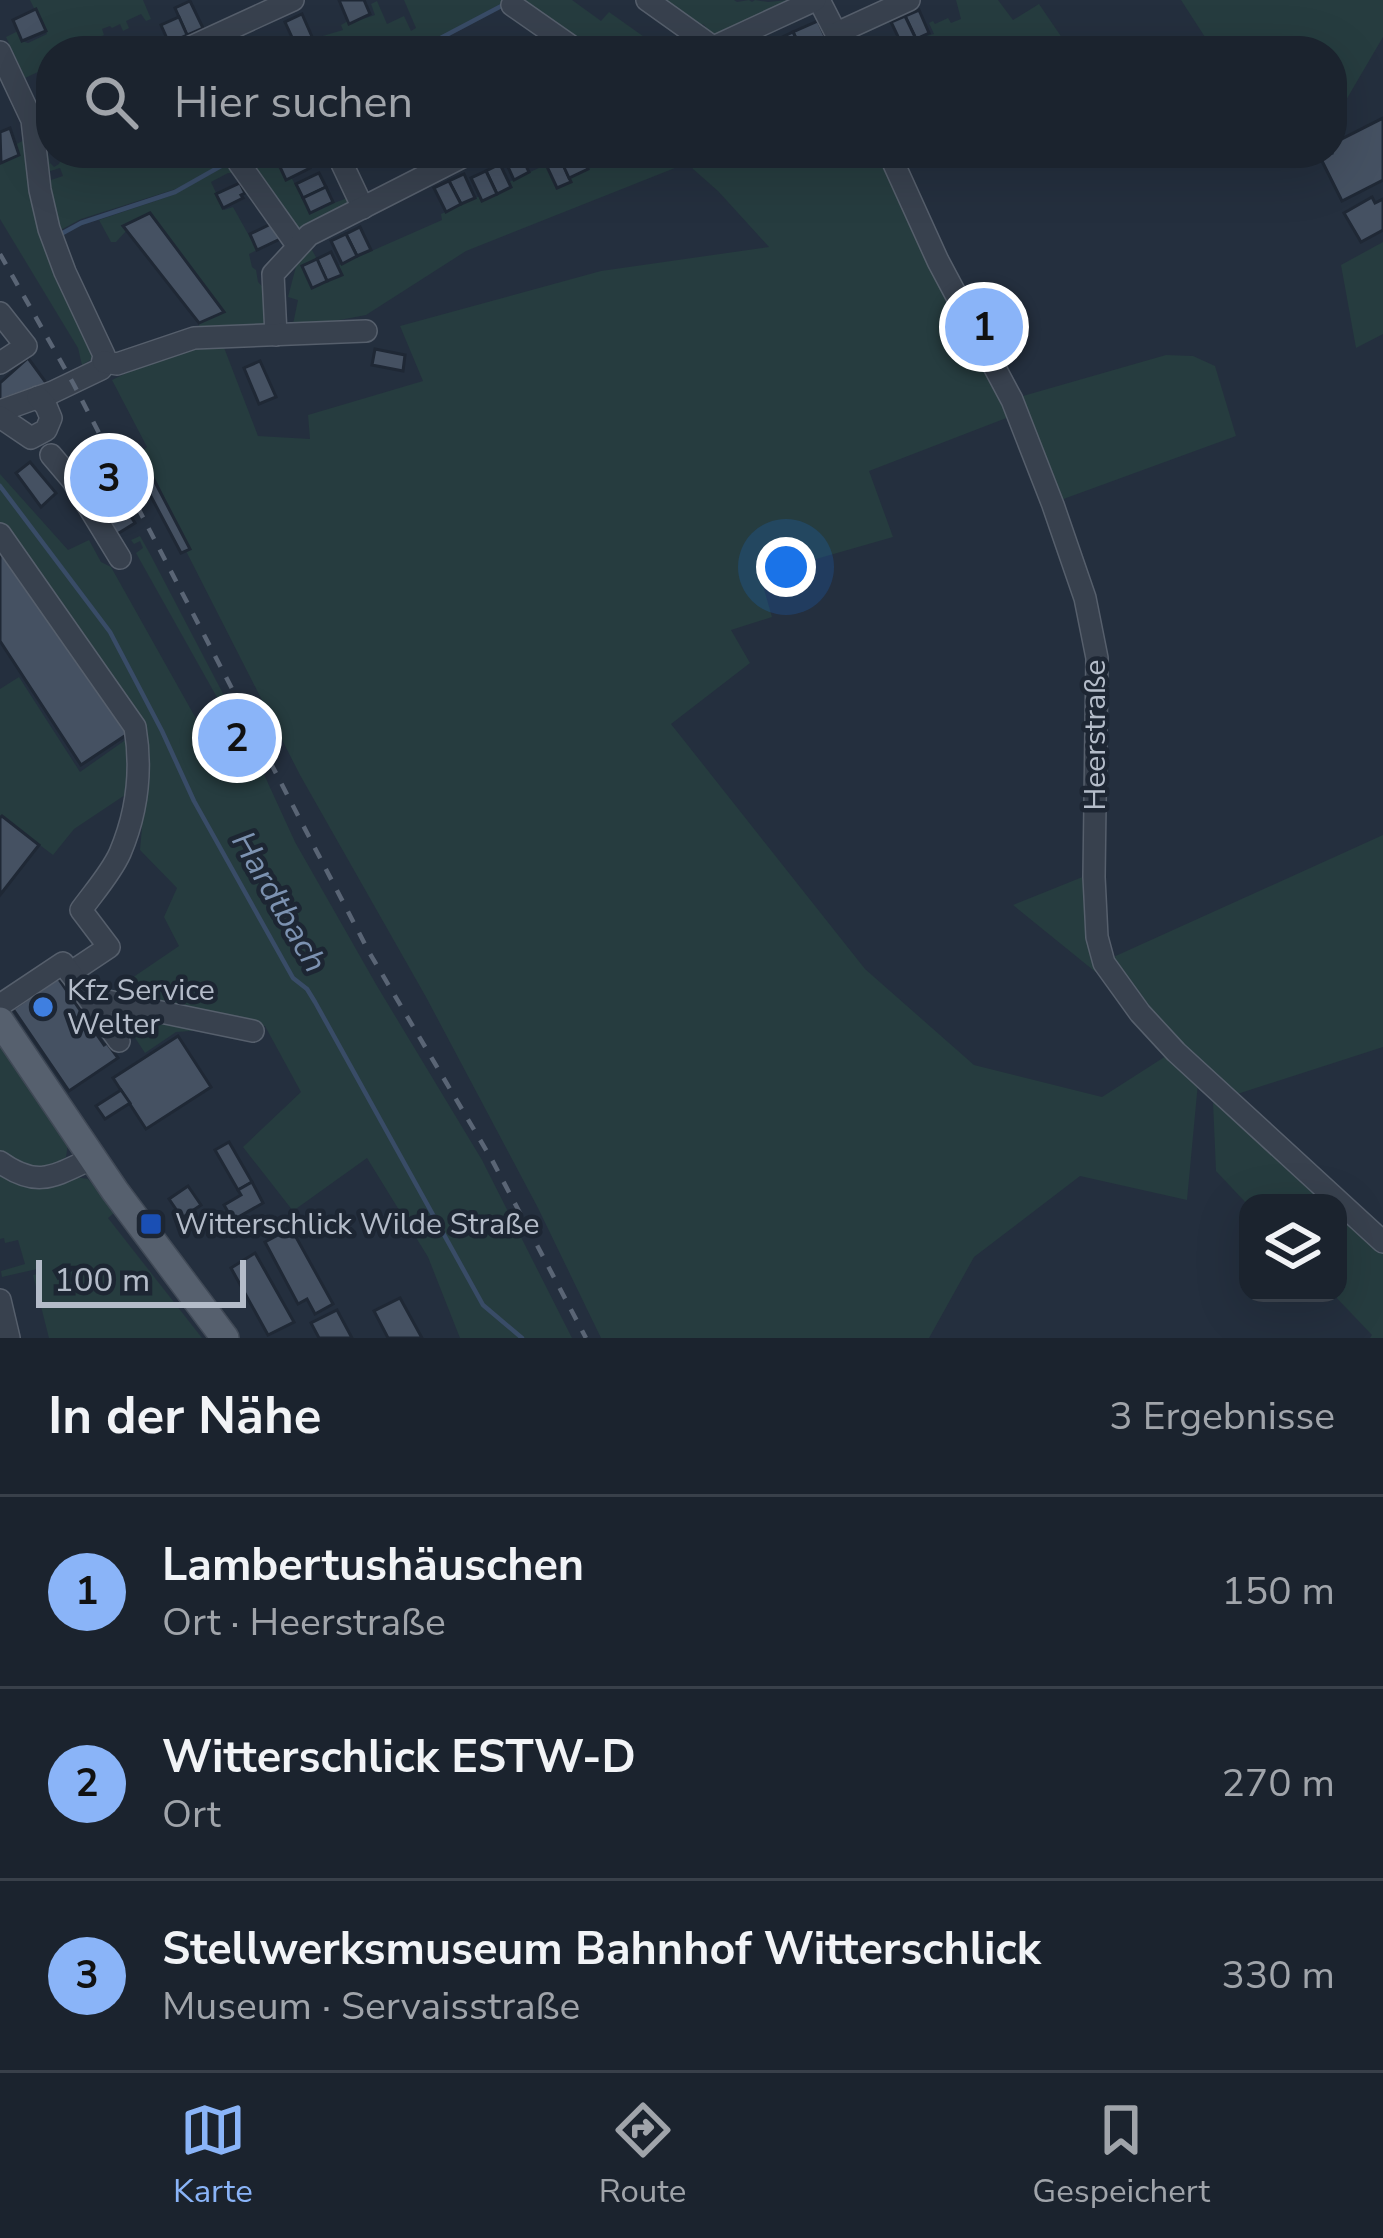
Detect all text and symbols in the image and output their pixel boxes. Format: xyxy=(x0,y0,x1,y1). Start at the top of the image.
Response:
search box xyxy=(36,36,1347,168)
icon: search xyxy=(78,69,144,135)
text: Hier suchen xyxy=(174,72,413,133)
pin: 1 xyxy=(945,282,1023,372)
pin: 3 xyxy=(70,433,148,523)
your location xyxy=(756,537,816,597)
street label: Heerstraße xyxy=(1075,659,1116,811)
pin: 2 xyxy=(198,693,276,783)
water label: Hardtbach xyxy=(221,823,337,981)
place label: Kfz Service Welter xyxy=(67,970,215,1045)
marker: Kfz Service Welter xyxy=(30,994,56,1020)
map controls xyxy=(1239,1194,1347,1302)
button: layers xyxy=(1239,1194,1347,1302)
place label: Witterschlick Wilde Straße xyxy=(175,1204,539,1245)
marker: Witterschlick Wilde Straße xyxy=(138,1211,164,1237)
scale bar xyxy=(36,1254,246,1307)
text: 100 m xyxy=(54,1258,150,1303)
text: In der Nähe xyxy=(48,1381,321,1451)
text: 3 Ergebnisse xyxy=(1109,1390,1335,1443)
text: Lambertushäuschen xyxy=(162,1535,584,1596)
text: 1 xyxy=(75,1565,99,1618)
text: 150 m xyxy=(1221,1565,1335,1618)
text: Ort · Heerstraße xyxy=(162,1596,446,1649)
text: Witterschlick ESTW-D xyxy=(162,1727,636,1788)
text: 2 xyxy=(75,1757,99,1810)
text: 270 m xyxy=(1221,1757,1335,1810)
text: Ort xyxy=(162,1788,221,1841)
text: Stellwerksmuseum Bahnhof Witterschlick xyxy=(162,1919,1041,1980)
text: 3 xyxy=(75,1949,99,2002)
text: 330 m xyxy=(1221,1949,1335,2002)
text: Museum · Servaisstraße xyxy=(162,1980,580,2033)
tab: Karte xyxy=(173,2097,253,2214)
tab: Route xyxy=(599,2097,686,2214)
tab: Gespeichert xyxy=(1032,2097,1210,2214)

